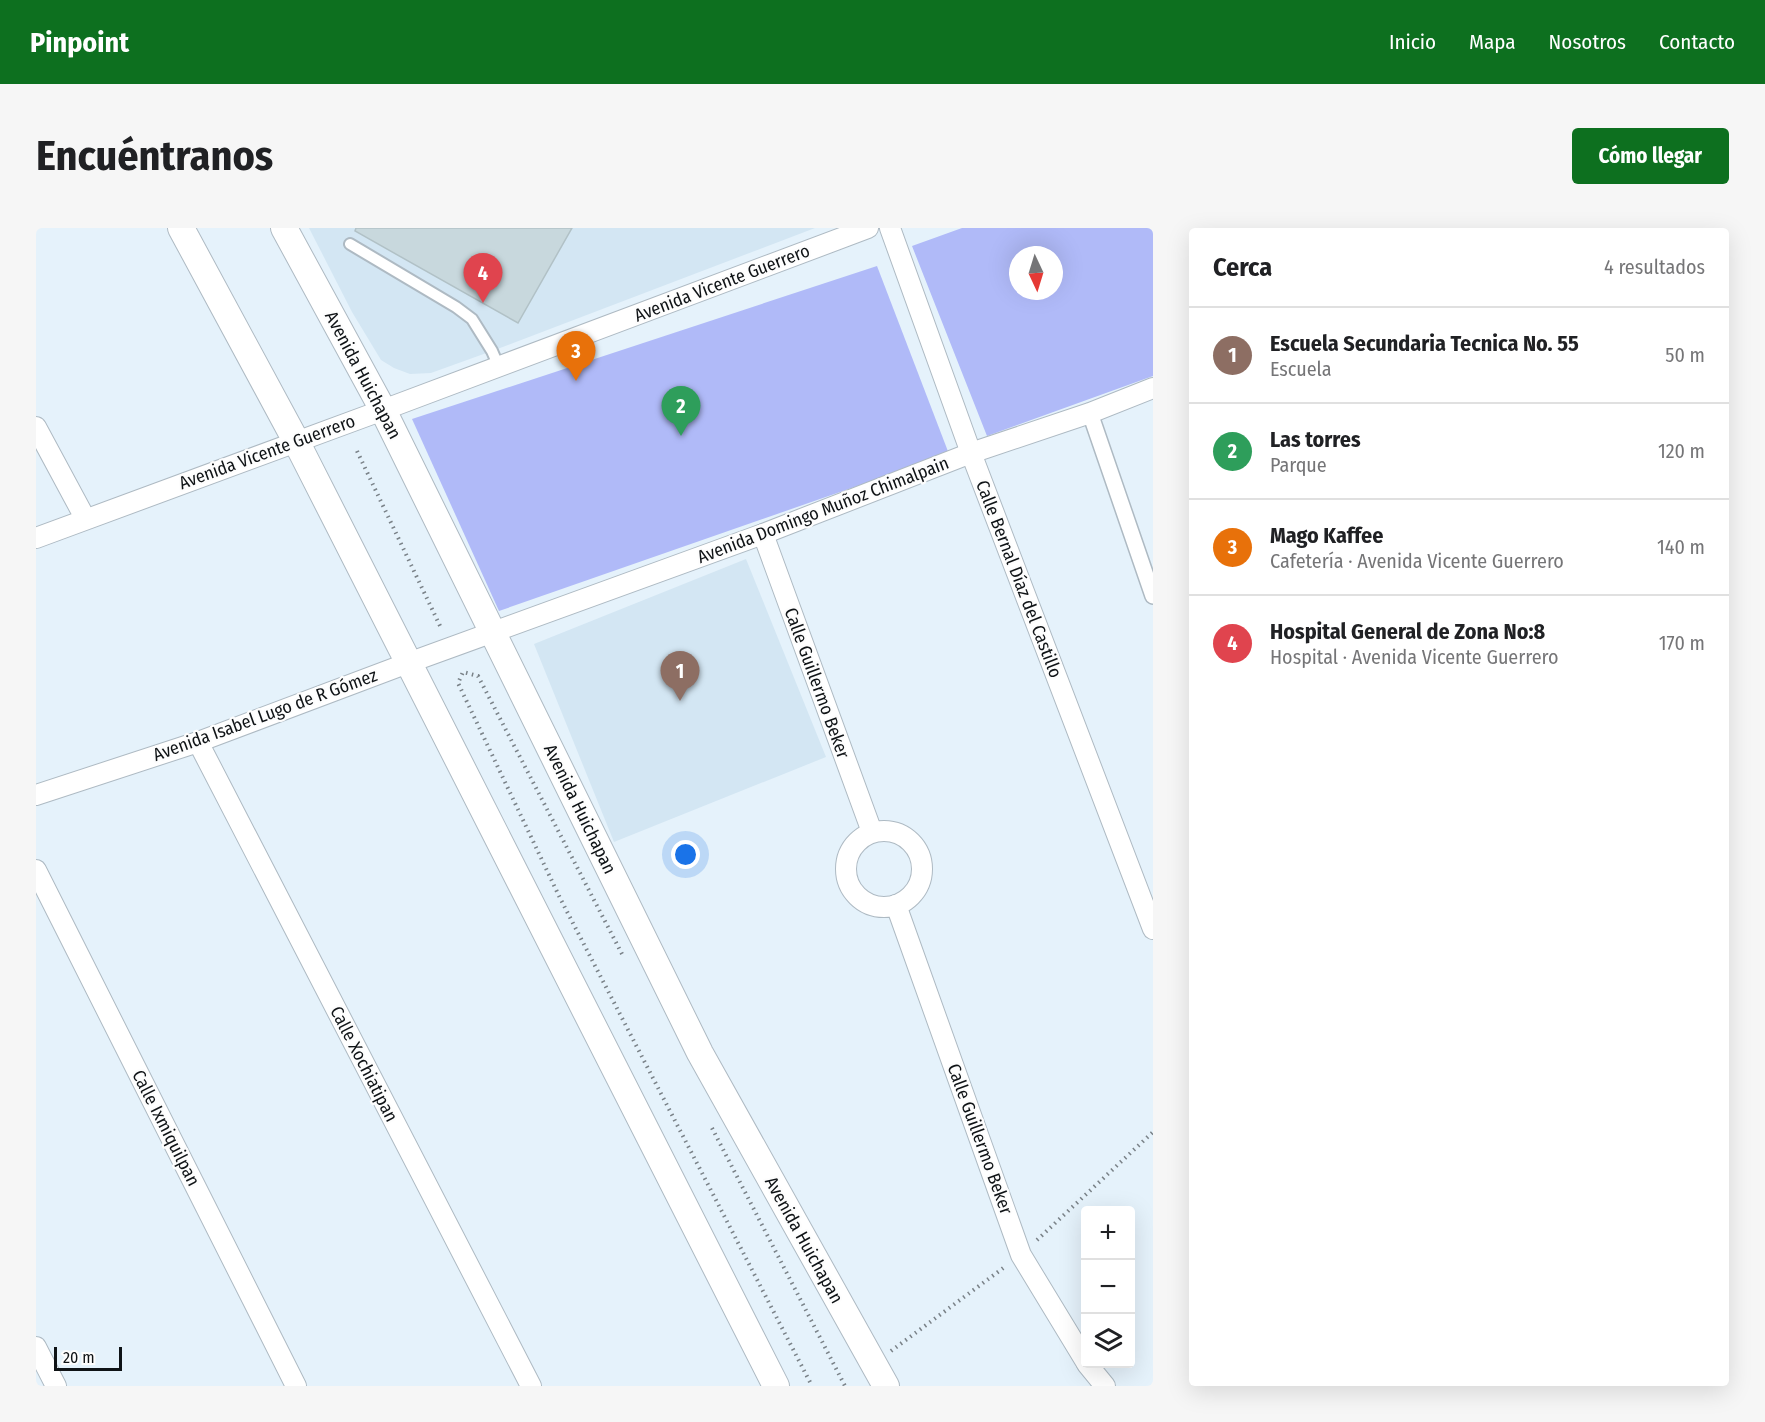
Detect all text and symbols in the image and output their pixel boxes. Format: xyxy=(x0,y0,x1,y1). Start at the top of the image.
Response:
text: Pinpoint xyxy=(30,26,129,59)
text: Inicio xyxy=(1389,29,1436,55)
text: Mapa xyxy=(1469,29,1516,55)
text: Nosotros xyxy=(1549,29,1626,55)
text: Contacto xyxy=(1659,29,1735,55)
button: Cómo llegar xyxy=(1572,128,1729,184)
text: Encuéntranos xyxy=(36,131,273,181)
street label: Avenida Vicente Guerrero xyxy=(631,239,813,327)
north arrow xyxy=(1009,246,1063,300)
text: Cerca xyxy=(1213,252,1272,283)
pin: 4 xyxy=(464,254,502,303)
text: 4 resultados xyxy=(1604,255,1705,279)
street label: Avenida Huichapan xyxy=(320,307,406,443)
text: Escuela Secundaria Tecnica No. 55 xyxy=(1270,330,1579,357)
pin: 3 xyxy=(556,332,596,381)
text: 1 xyxy=(1228,343,1237,367)
text: 50 m xyxy=(1665,343,1705,367)
text: Escuela xyxy=(1270,357,1332,381)
pin: 2 xyxy=(662,386,700,436)
street label: Avenida Vicente Guerrero xyxy=(176,410,358,494)
text: Las torres xyxy=(1270,426,1361,453)
text: 2 xyxy=(1228,439,1237,463)
text: 120 m xyxy=(1658,439,1705,463)
street label: Avenida Domingo Muñoz Chimalpain xyxy=(694,452,952,568)
text: Parque xyxy=(1270,453,1327,477)
street label: Calle Bernal Díaz del Castillo xyxy=(971,477,1067,681)
text: Mago Kaffee xyxy=(1270,522,1383,549)
text: 3 xyxy=(1228,535,1237,559)
text: 140 m xyxy=(1657,535,1705,559)
text: Cafetería · Avenida Vicente Guerrero xyxy=(1270,549,1564,573)
street label: Calle Guillermo Beker xyxy=(780,605,855,762)
text: Hospital General de Zona No:8 xyxy=(1270,618,1545,645)
text: 4 xyxy=(1227,631,1238,655)
text: 170 m xyxy=(1659,631,1705,655)
text: Hospital · Avenida Vicente Guerrero xyxy=(1270,645,1558,669)
pin: 1 xyxy=(660,652,700,701)
street label: Avenida Isabel Lugo de R Gómez xyxy=(150,664,380,766)
street label: Avenida Huichapan xyxy=(539,741,621,877)
your location xyxy=(671,840,700,869)
street label: Calle Xochiatipan xyxy=(325,1003,403,1125)
street label: Calle Guillermo Beker xyxy=(943,1061,1018,1218)
street label: Calle Ixmiquilpan xyxy=(127,1066,205,1190)
street label: Avenida Huichapan xyxy=(760,1173,848,1307)
map controls xyxy=(1081,1206,1135,1368)
button: + xyxy=(1081,1206,1135,1260)
button: − xyxy=(1081,1260,1135,1314)
button: layers xyxy=(1081,1314,1135,1368)
scale bar xyxy=(54,1344,122,1372)
text: 20 m xyxy=(63,1348,94,1367)

